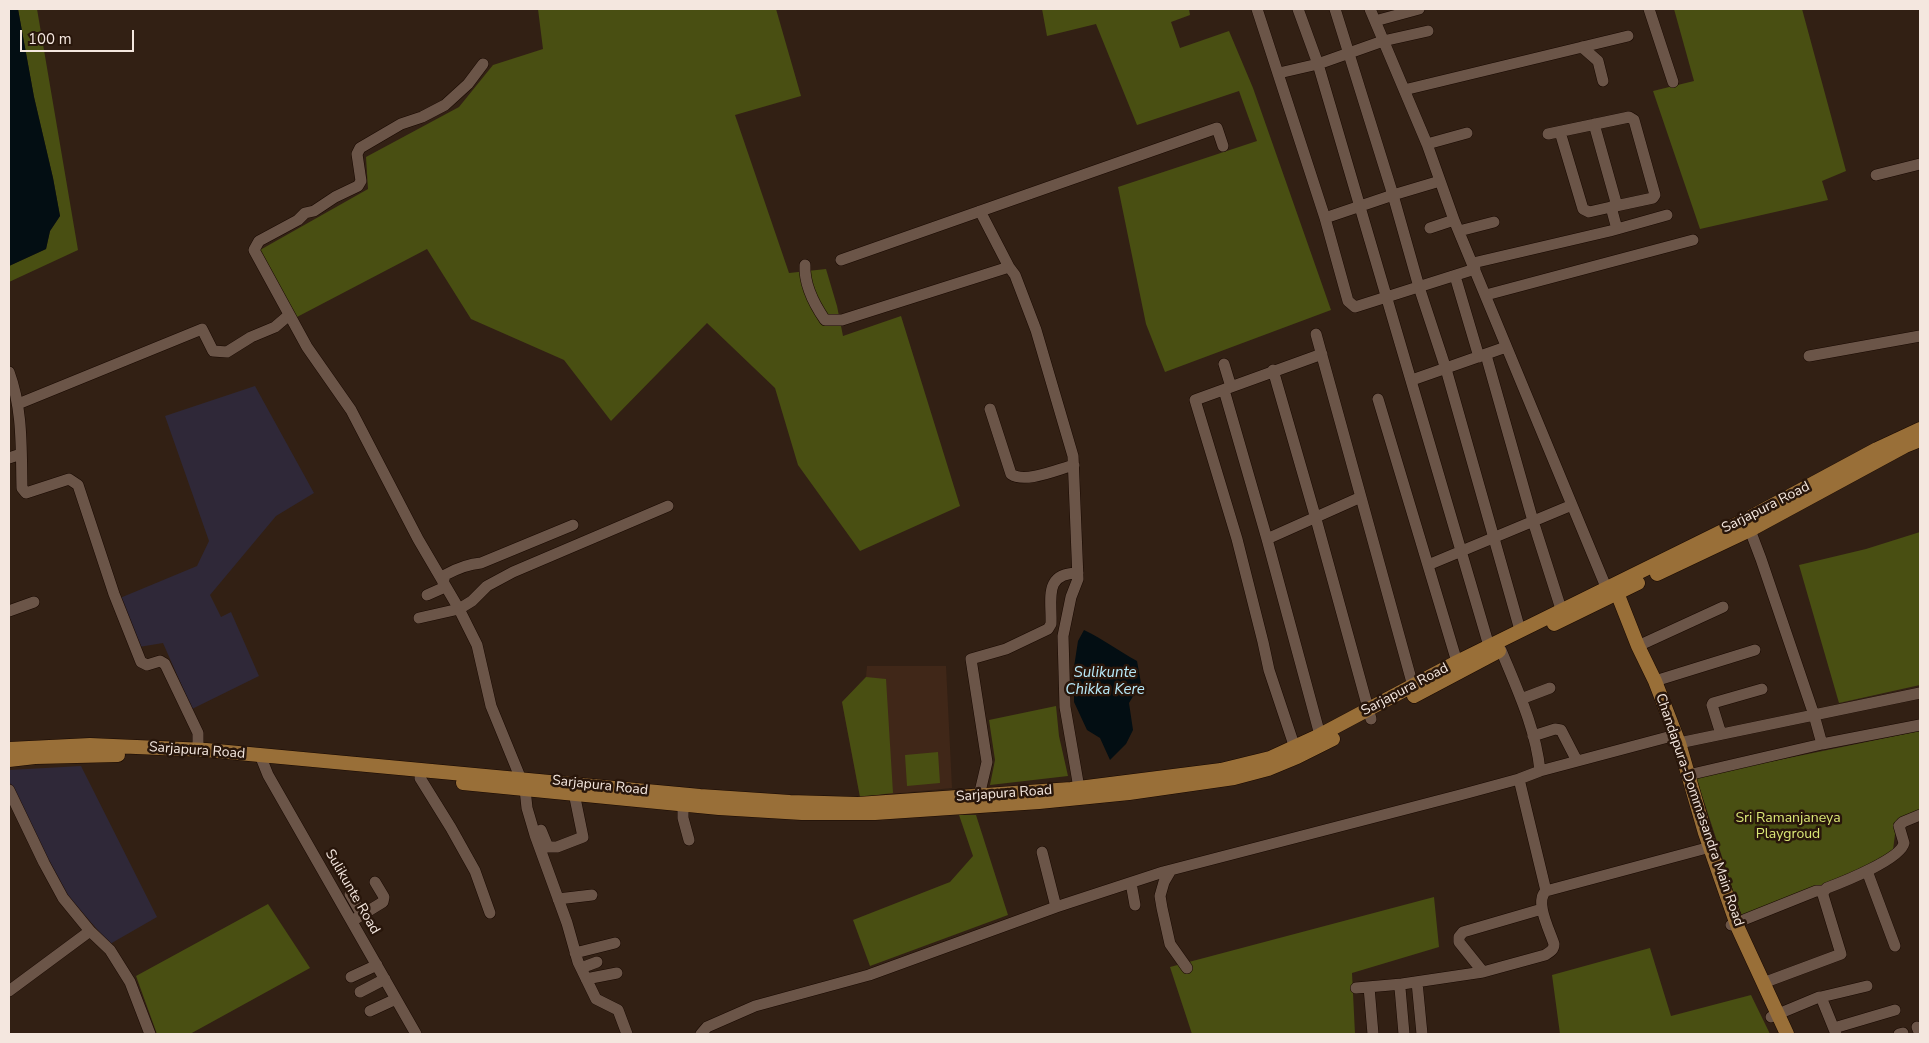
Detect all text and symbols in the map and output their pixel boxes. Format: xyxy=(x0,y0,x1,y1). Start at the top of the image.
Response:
scale bar xyxy=(22,20,136,52)
text: 100 m xyxy=(28,29,72,49)
street label: Sarjapura Road xyxy=(1719,479,1813,537)
street label: Sarjapura Road xyxy=(1359,660,1451,720)
water label: Sulikunte Chikka Kere xyxy=(1065,664,1145,699)
street label: Chandapura-Dommasandra Main Road xyxy=(1651,691,1747,929)
street label: Sarjapura Road xyxy=(148,739,246,763)
street label: Sarjapura Road xyxy=(551,773,649,799)
street label: Sarjapura Road xyxy=(955,782,1053,806)
park label: Sri Ramanjaneya Playgroud xyxy=(1735,811,1841,844)
street label: Sulikunte Road xyxy=(321,847,383,937)

